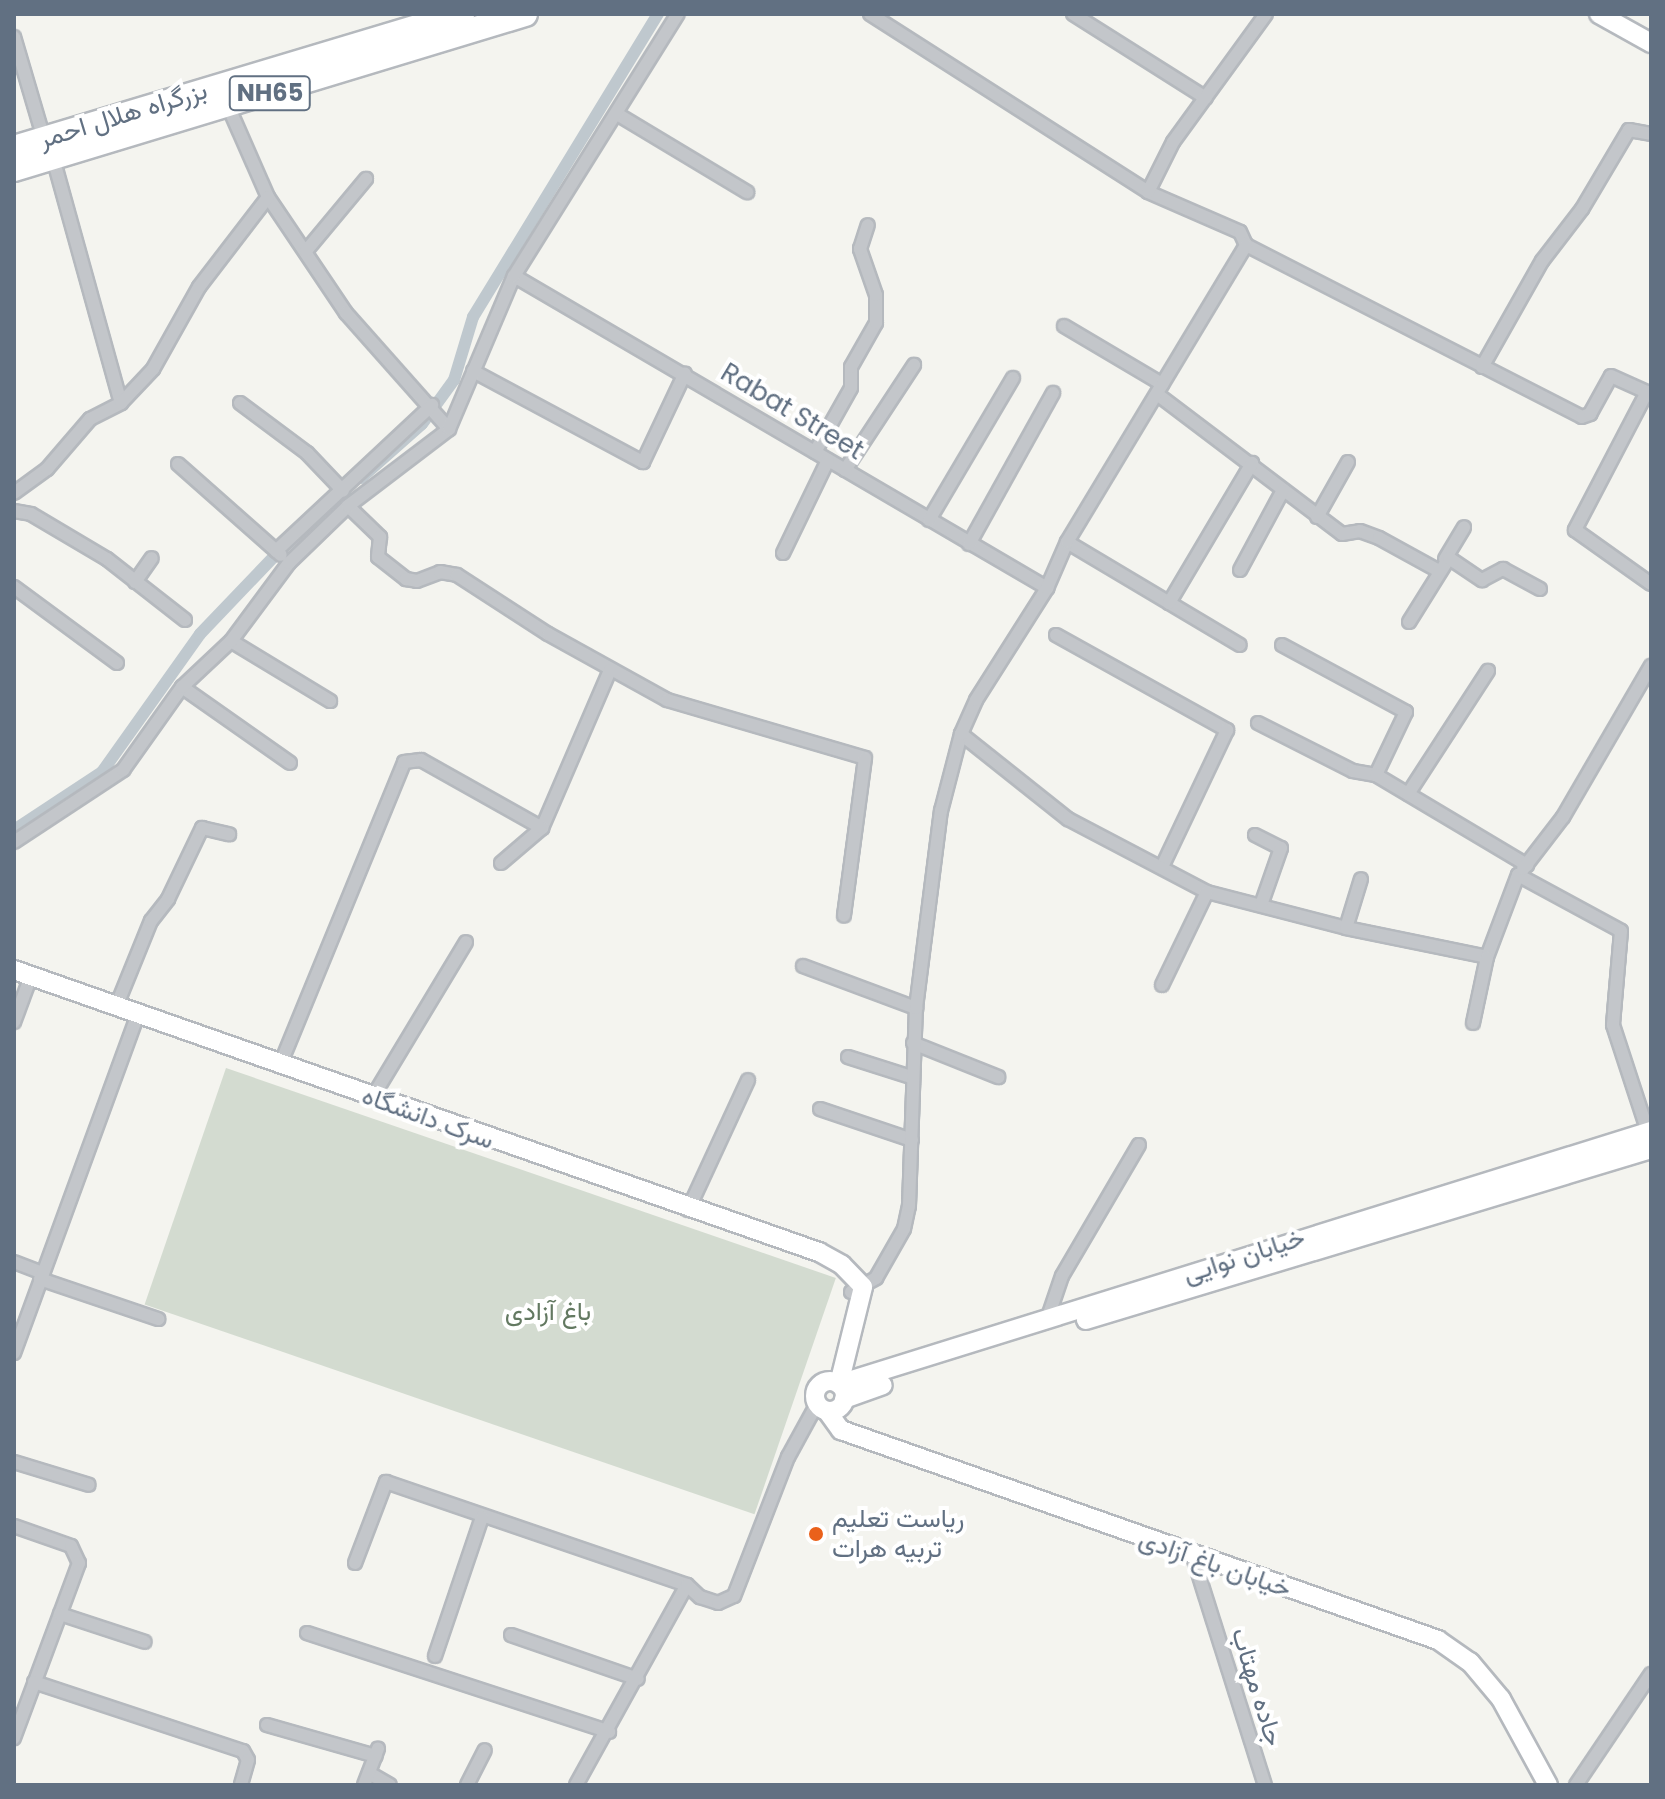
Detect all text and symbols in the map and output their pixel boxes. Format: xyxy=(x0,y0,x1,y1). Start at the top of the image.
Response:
road number: NH65 xyxy=(228,73,312,113)
street label: بزرگراه هلال احمر xyxy=(35,75,211,155)
street label: Rabat Street xyxy=(715,357,869,467)
street label: سرک دانشگاه xyxy=(358,1080,498,1156)
street label: خیابان نوایی xyxy=(1179,1222,1309,1290)
park label: باغ آزادی xyxy=(505,1296,591,1328)
place label: ریاست تعلیم تربیه هرات xyxy=(832,1503,964,1564)
street label: خیابان باغ آزادی xyxy=(1135,1523,1295,1605)
marker: ریاست تعلیم تربیه هرات xyxy=(807,1525,825,1543)
street label: جاده مهتاب xyxy=(1224,1624,1290,1750)

